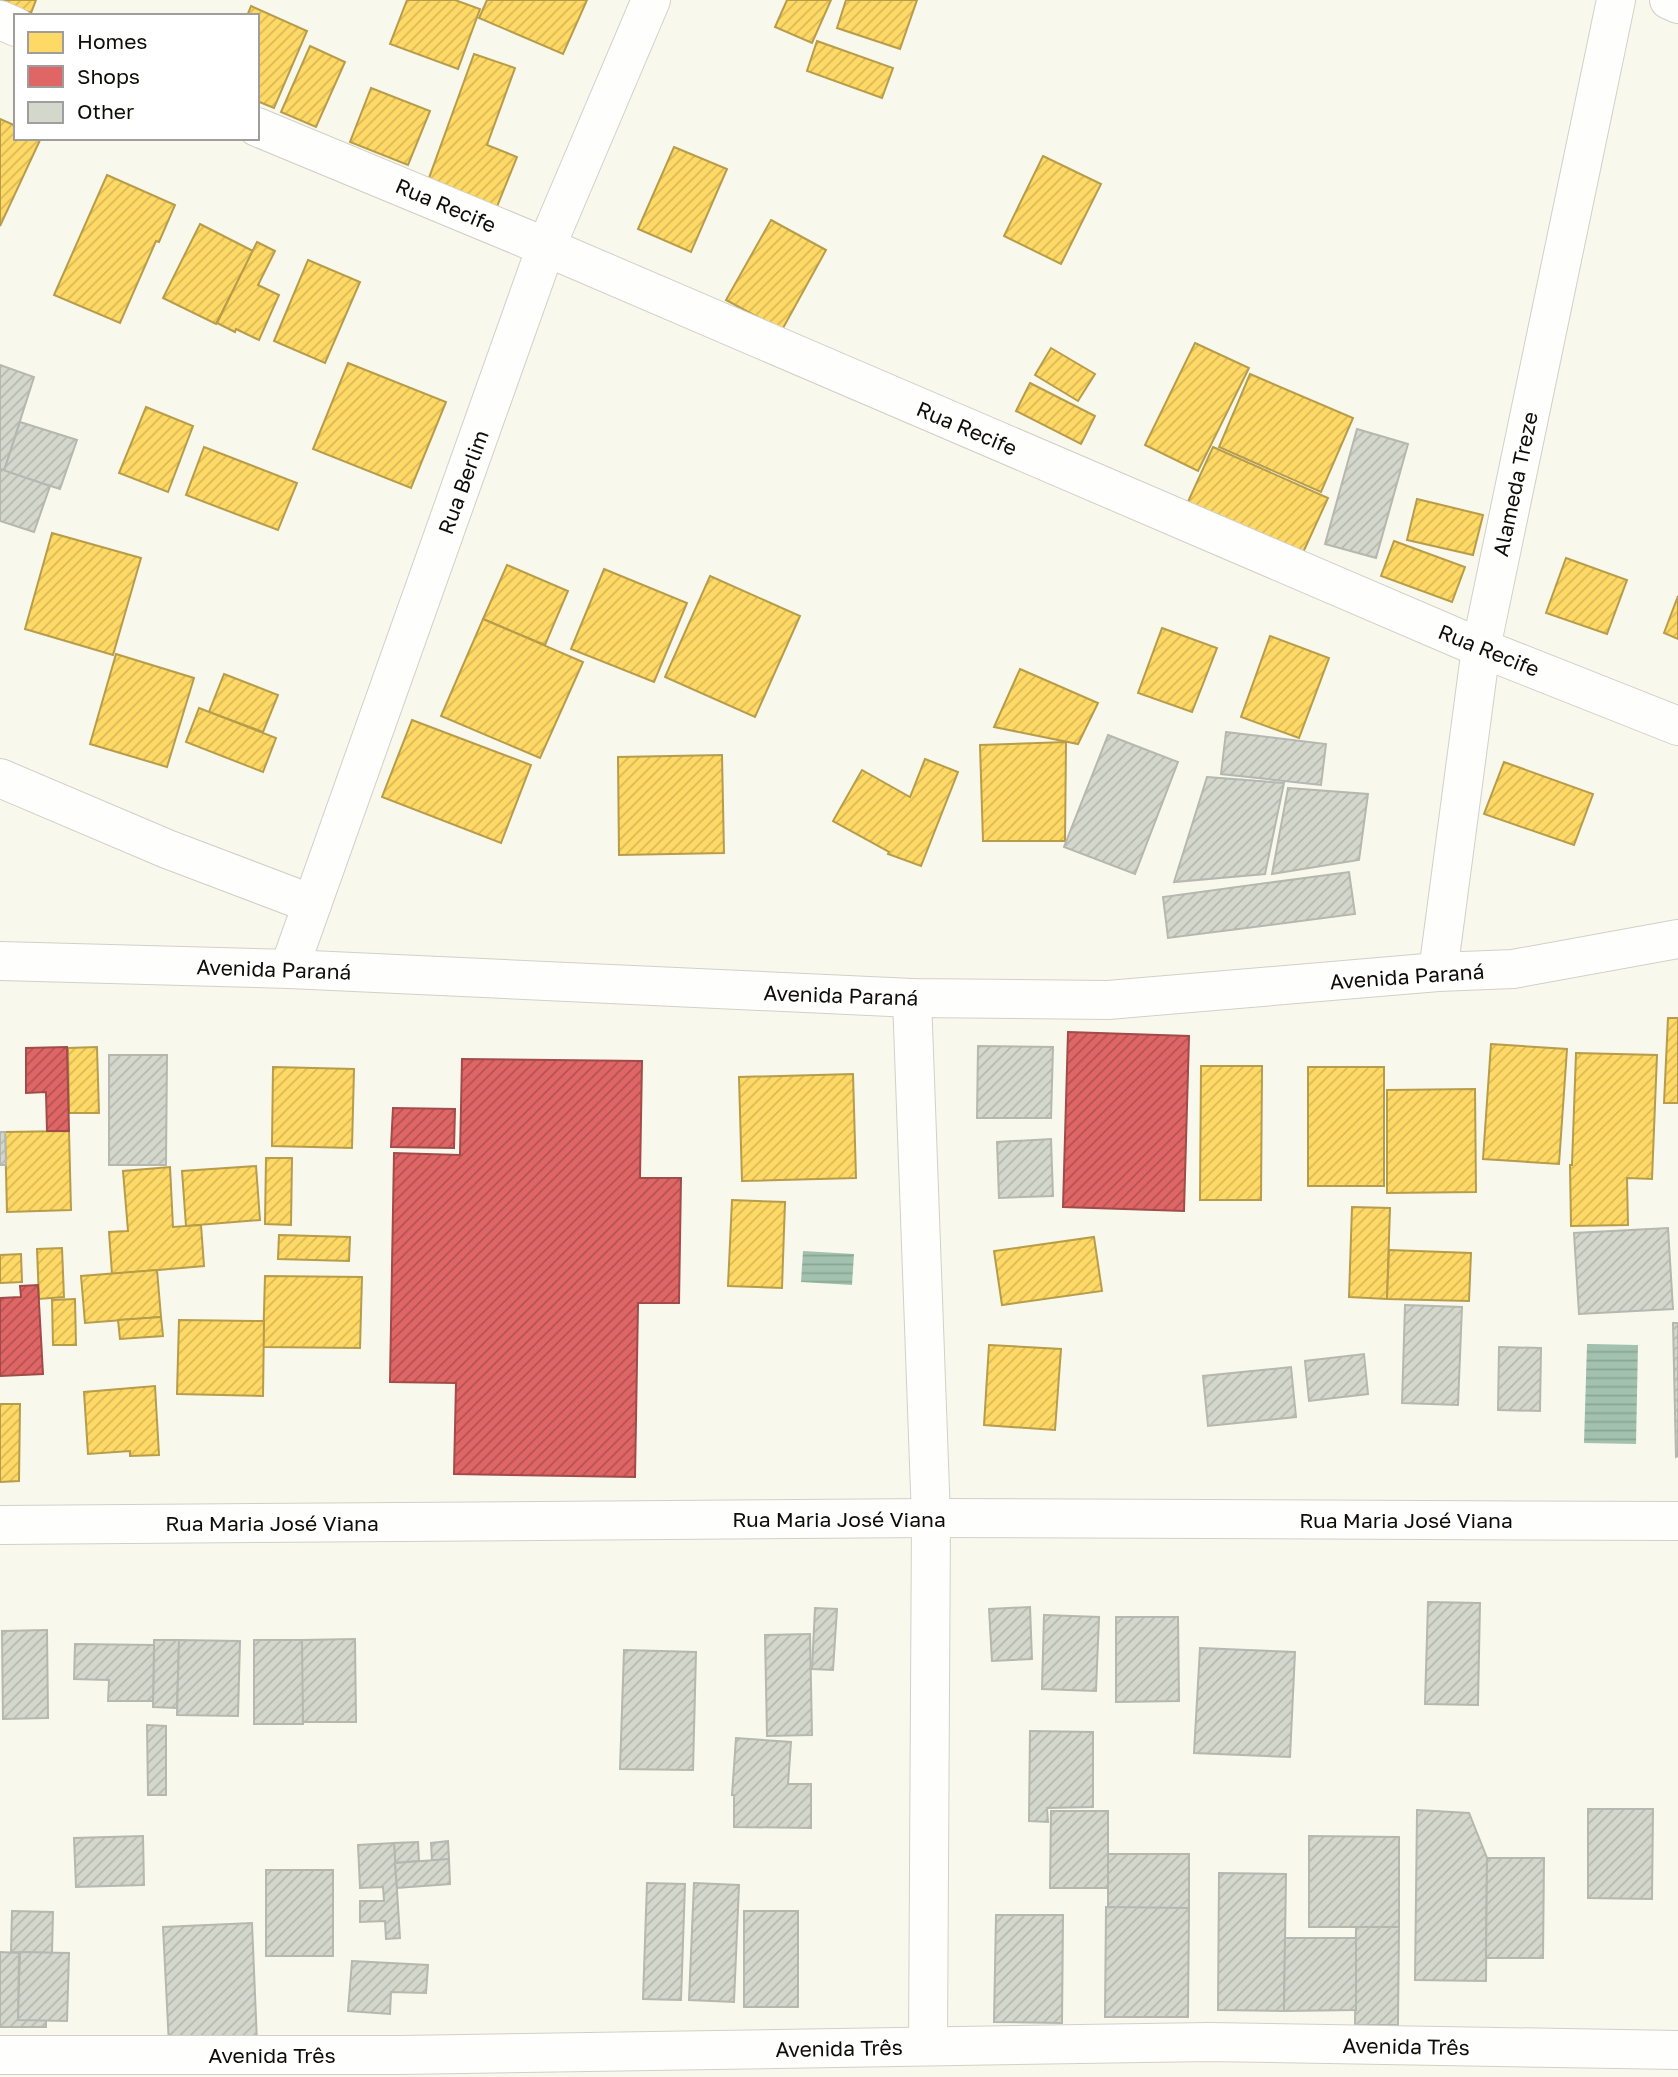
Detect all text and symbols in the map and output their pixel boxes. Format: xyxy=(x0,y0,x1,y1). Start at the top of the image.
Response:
legend xyxy=(14,14,259,140)
text: Homes xyxy=(77,28,147,54)
text: Shops xyxy=(77,63,140,89)
text: Other xyxy=(77,98,134,124)
street label: Rua Recife xyxy=(392,172,500,238)
street label: Rua Recife xyxy=(913,395,1021,461)
street label: Alameda Treze xyxy=(1487,409,1543,559)
street label: Rua Berlim xyxy=(432,426,494,538)
street label: Rua Recife xyxy=(1435,618,1543,682)
street label: Avenida Paraná xyxy=(196,953,352,985)
street label: Avenida Paraná xyxy=(1329,958,1485,994)
street label: Avenida Paraná xyxy=(763,979,919,1011)
street label: Rua Maria José Viana xyxy=(732,1506,946,1532)
street label: Rua Maria José Viana xyxy=(1299,1507,1513,1533)
street label: Rua Maria José Viana xyxy=(165,1510,379,1536)
street label: Avenida Três xyxy=(1342,2032,1470,2060)
street label: Avenida Três xyxy=(775,2034,903,2062)
street label: Avenida Três xyxy=(208,2042,336,2068)

